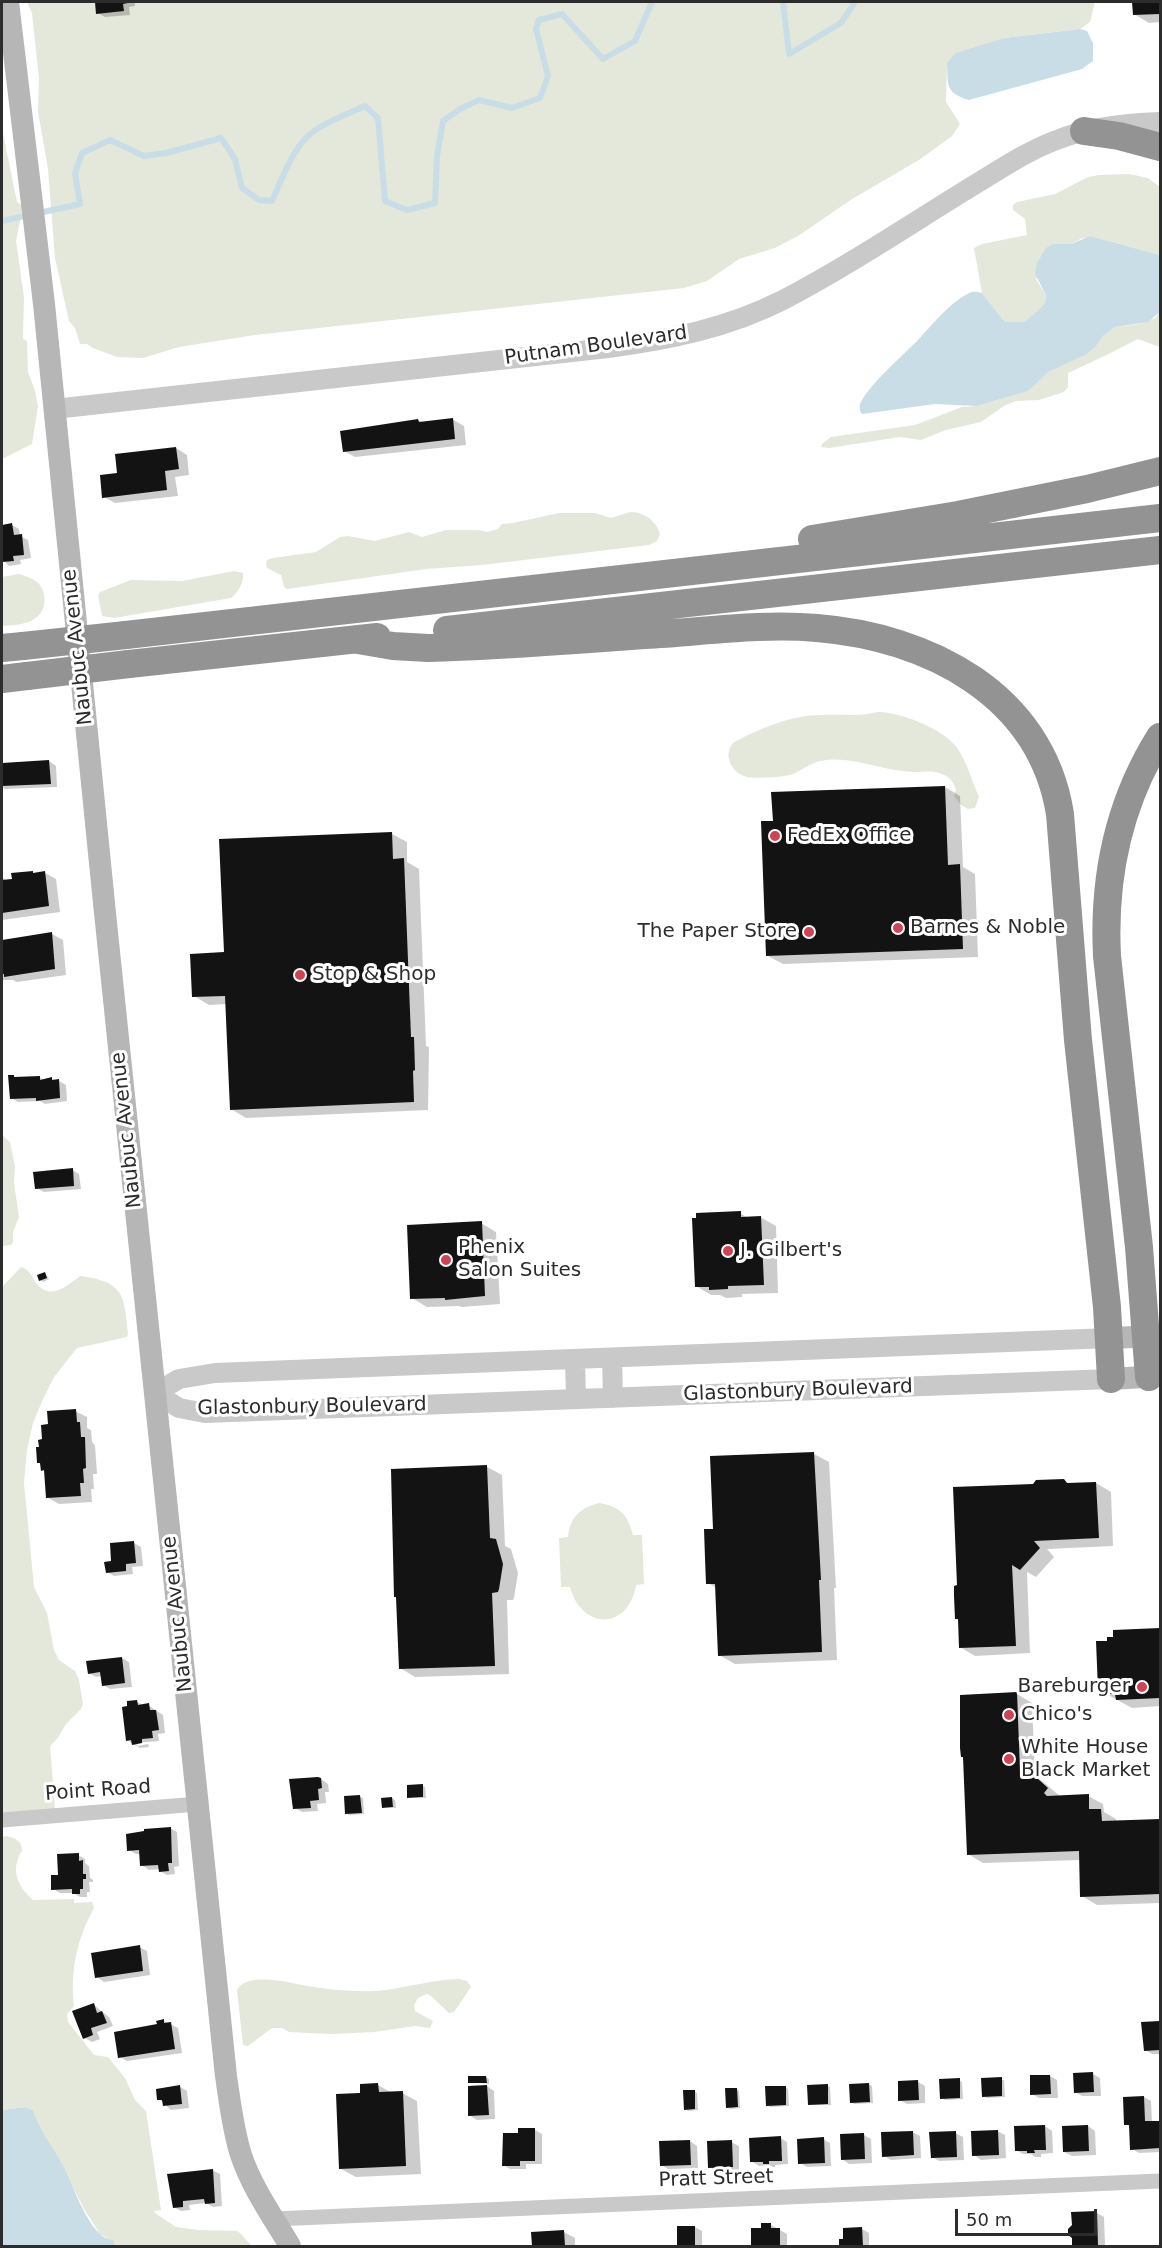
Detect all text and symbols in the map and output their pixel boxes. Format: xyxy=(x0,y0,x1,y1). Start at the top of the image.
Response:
street label: Putnam Boulevard xyxy=(503,321,689,371)
street label: Naubuc Avenue xyxy=(58,568,98,726)
place label: FedEx Office xyxy=(787,824,912,848)
marker: FedEx Office xyxy=(768,829,782,843)
place label: Barnes & Noble xyxy=(910,916,1065,940)
place label: The Paper Store xyxy=(638,920,797,944)
marker: Barnes & Noble xyxy=(891,921,905,935)
marker: The Paper Store xyxy=(802,925,816,939)
place label: Stop & Shop xyxy=(312,963,436,987)
marker: Stop & Shop xyxy=(293,968,307,982)
street label: Naubuc Avenue xyxy=(107,1051,147,1209)
place label: Phenix Salon Suites xyxy=(458,1236,581,1283)
place label: J. Gilbert's xyxy=(740,1239,842,1263)
marker: J. Gilbert's xyxy=(721,1244,735,1258)
marker: Phenix Salon Suites xyxy=(439,1253,453,1267)
street label: Glastonbury Boulevard xyxy=(683,1375,913,1407)
street label: Glastonbury Boulevard xyxy=(197,1393,427,1421)
street label: Naubuc Avenue xyxy=(158,1535,198,1693)
place label: Bareburger xyxy=(1017,1675,1130,1699)
marker: Bareburger xyxy=(1135,1680,1149,1694)
place label: Chico's xyxy=(1021,1703,1092,1727)
marker: Chico's xyxy=(1002,1708,1016,1722)
place label: White House Black Market xyxy=(1021,1736,1150,1783)
marker: White House Black Market xyxy=(1002,1752,1016,1766)
street label: Point Road xyxy=(44,1775,152,1807)
street label: Pratt Street xyxy=(658,2165,774,2193)
scale bar xyxy=(958,2197,1100,2235)
text: 50 m xyxy=(966,2209,1012,2230)

